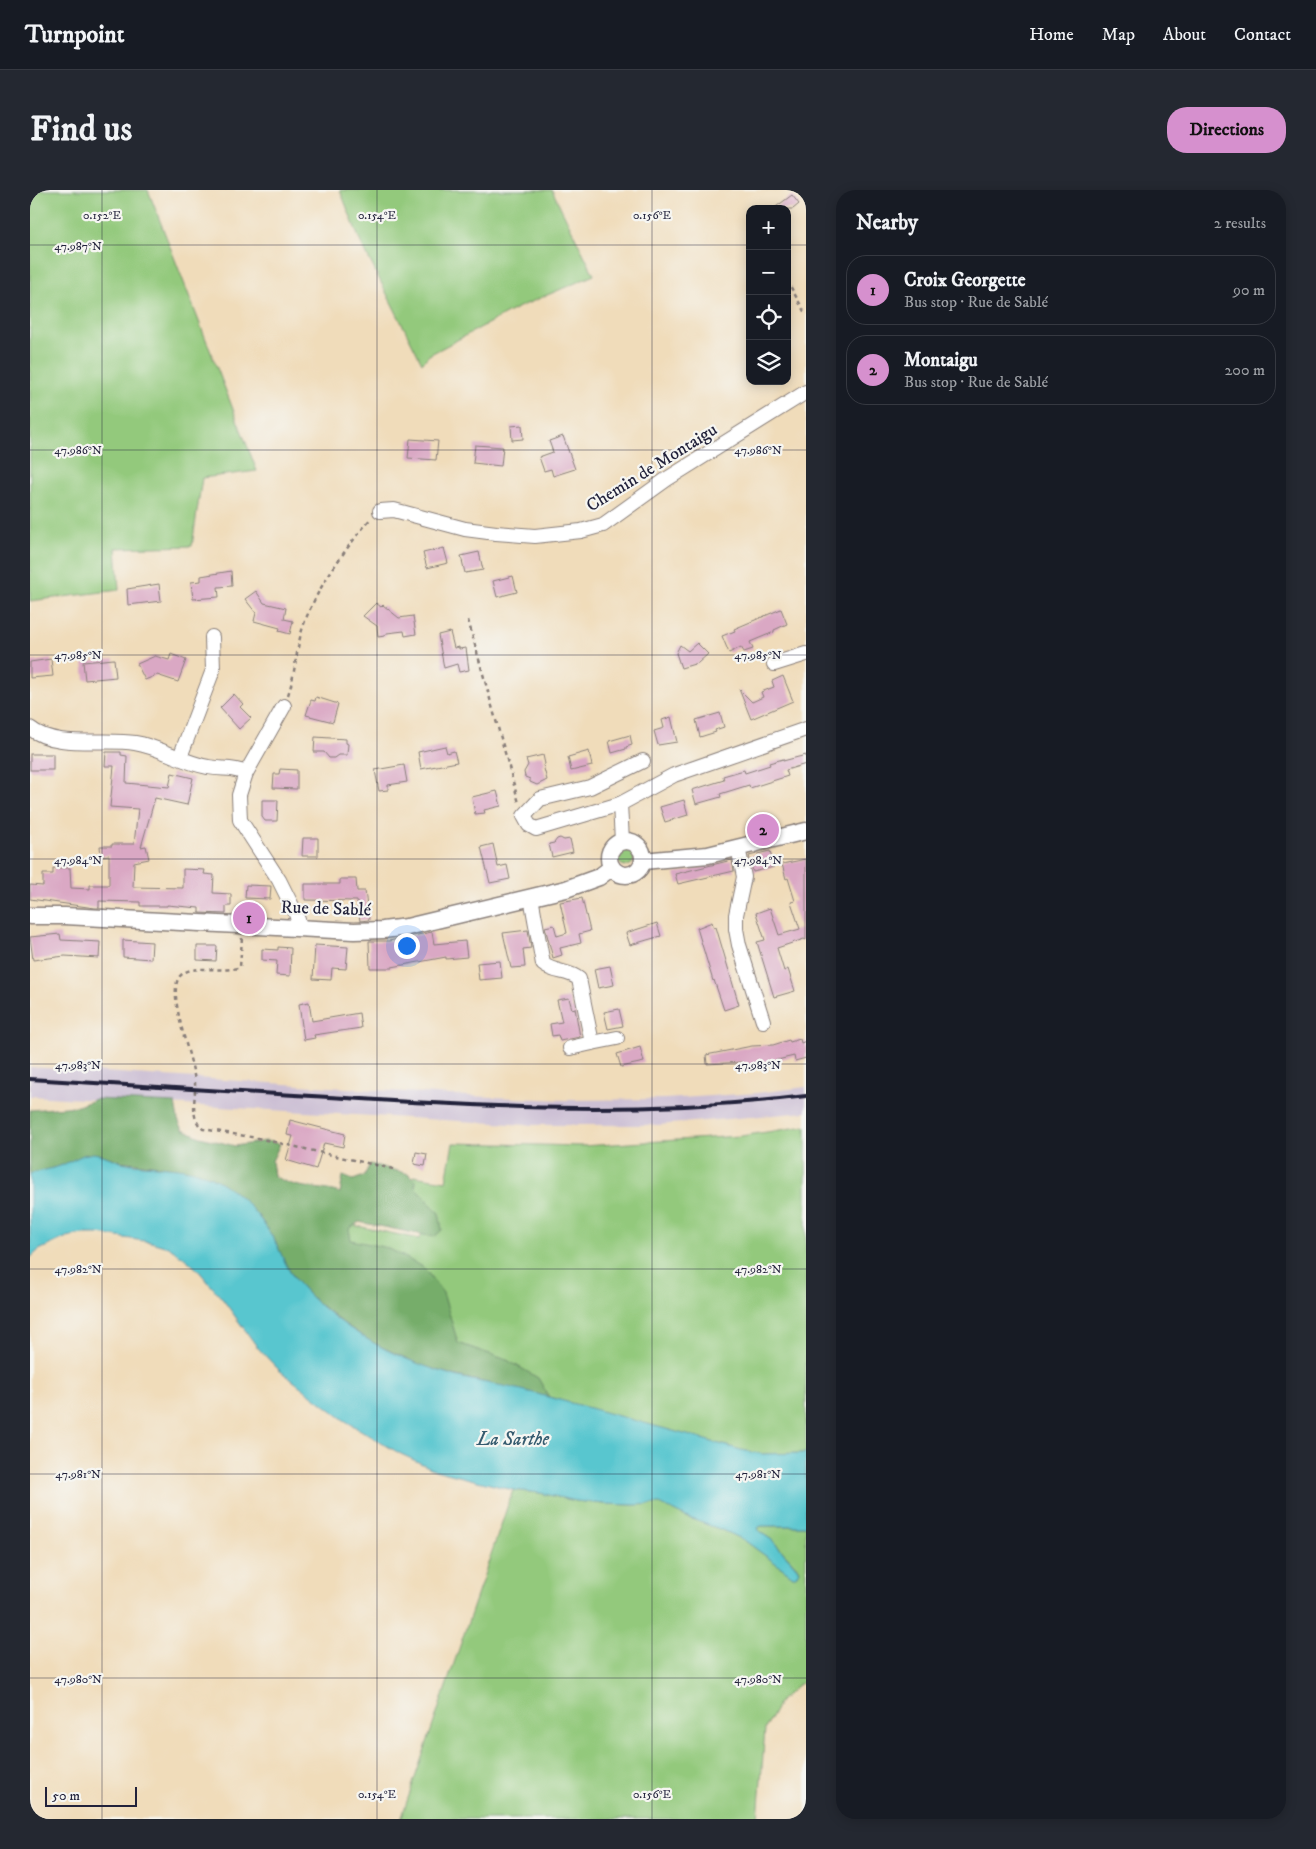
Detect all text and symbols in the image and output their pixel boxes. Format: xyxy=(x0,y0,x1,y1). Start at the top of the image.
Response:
text: Turnpoint xyxy=(25,20,124,50)
text: Home xyxy=(1029,24,1074,46)
text: Map xyxy=(1102,24,1135,46)
text: About xyxy=(1163,24,1206,46)
text: Contact xyxy=(1234,24,1291,46)
button: Directions xyxy=(1167,107,1286,153)
text: Find us xyxy=(30,108,132,152)
map controls xyxy=(746,205,791,385)
button: + xyxy=(746,205,791,250)
text: 0.152°E xyxy=(83,208,121,223)
text: 0.154°E xyxy=(358,208,397,223)
text: 0.156°E xyxy=(633,208,672,223)
text: Nearby xyxy=(856,210,918,236)
text: 2 results xyxy=(1214,213,1266,233)
text: 47.987°N xyxy=(54,239,102,254)
button: − xyxy=(746,250,791,295)
text: Croix Georgette xyxy=(904,269,1026,292)
text: 1 xyxy=(870,280,876,300)
text: 90 m xyxy=(1233,280,1265,300)
text: Bus stop · Rue de Sablé xyxy=(904,292,1048,312)
button: locate xyxy=(746,295,791,340)
button: layers xyxy=(746,340,791,385)
text: Montaigu xyxy=(904,349,978,372)
text: 2 xyxy=(869,360,877,380)
text: 200 m xyxy=(1224,360,1265,380)
text: Bus stop · Rue de Sablé xyxy=(904,372,1048,392)
street label: Chemin de Montaigu xyxy=(582,419,722,517)
text: 47.986°N xyxy=(54,443,102,458)
text: 47.986°N xyxy=(734,443,782,458)
text: 47.985°N xyxy=(54,648,102,663)
text: 47.985°N xyxy=(734,648,782,663)
pin: 2 xyxy=(747,811,779,849)
text: 47.984°N xyxy=(54,853,102,868)
text: 47.984°N xyxy=(734,853,782,868)
street label: Rue de Sablé xyxy=(280,896,372,922)
pin: 1 xyxy=(233,899,265,937)
your location xyxy=(394,933,420,959)
text: 47.983°N xyxy=(55,1058,101,1073)
text: 47.983°N xyxy=(735,1058,781,1073)
text: 47.982°N xyxy=(54,1262,102,1277)
text: 47.982°N xyxy=(734,1262,782,1277)
water label: La Sarthe xyxy=(476,1428,550,1451)
text: 47.981°N xyxy=(55,1467,101,1482)
text: 47.981°N xyxy=(735,1467,781,1482)
text: 47.980°N xyxy=(54,1672,102,1687)
text: 47.980°N xyxy=(734,1672,782,1687)
scale bar xyxy=(45,1784,138,1807)
text: 50 m xyxy=(52,1787,80,1805)
text: 0.154°E xyxy=(358,1787,397,1802)
text: 0.156°E xyxy=(633,1787,672,1802)

